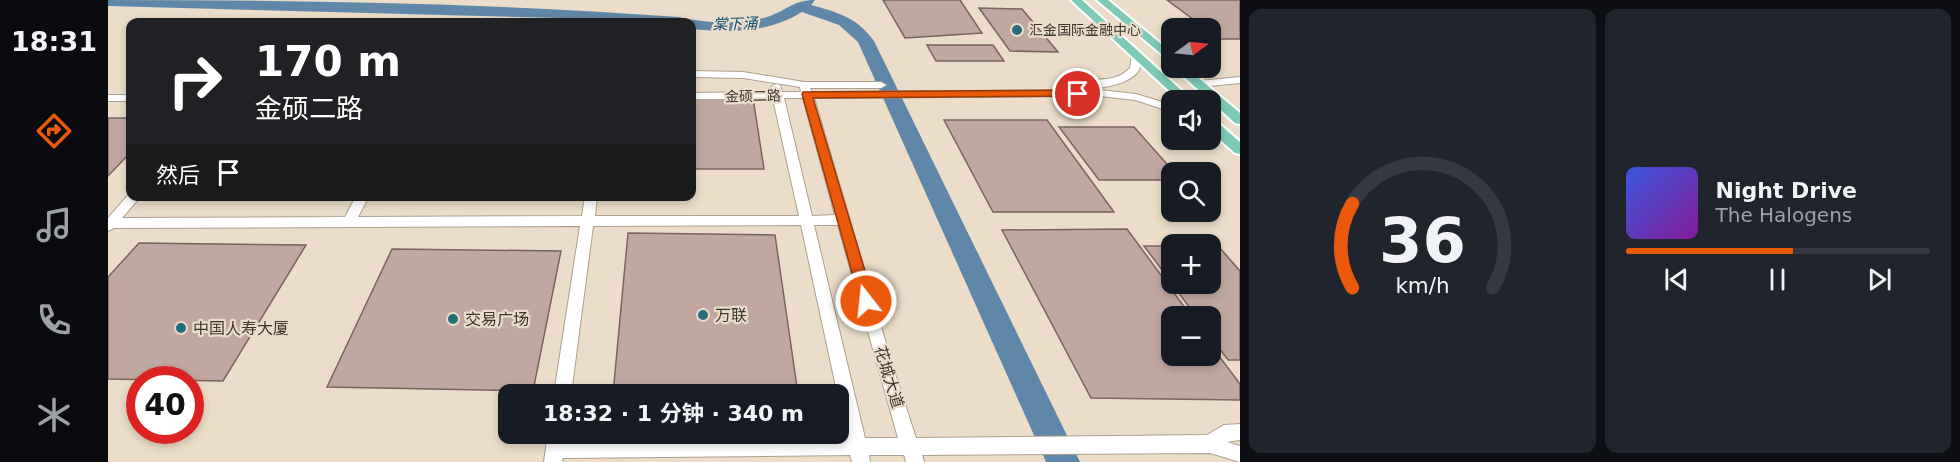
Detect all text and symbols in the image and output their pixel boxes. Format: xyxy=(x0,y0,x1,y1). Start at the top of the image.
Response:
water label: 棠下涌 xyxy=(712,15,760,33)
north arrow xyxy=(1161,18,1221,78)
map controls xyxy=(1161,18,1221,366)
place label: 汇金国际金融中心 xyxy=(1029,22,1141,38)
marker: 汇金国际金融中心 xyxy=(1010,23,1024,37)
text: 18:31 xyxy=(11,26,97,57)
text: 170 m xyxy=(255,37,401,86)
icon: right xyxy=(156,42,234,120)
pin xyxy=(1052,68,1103,119)
icon: arrive xyxy=(1061,77,1094,110)
street label: 金硕二路 xyxy=(725,88,781,104)
button: sound xyxy=(1161,90,1221,150)
text: 金硕二路 xyxy=(255,93,363,124)
icon: directions xyxy=(33,110,75,152)
icon: arrive xyxy=(212,156,245,189)
button: search xyxy=(1161,162,1221,222)
text: 然后 xyxy=(156,163,200,188)
text: Night Drive xyxy=(1716,178,1857,203)
text: The Halogens xyxy=(1716,203,1852,227)
icon: music xyxy=(33,204,75,246)
text: 36 xyxy=(1379,204,1466,277)
button: + xyxy=(1161,234,1221,294)
icon: previous xyxy=(1660,263,1693,296)
icon: pause xyxy=(1761,263,1794,296)
icon: next xyxy=(1863,263,1896,296)
position arrow xyxy=(834,269,898,333)
text: km/h xyxy=(1395,273,1449,298)
icon: phone xyxy=(33,299,75,341)
place label: 万联 xyxy=(715,306,747,325)
button: − xyxy=(1161,306,1221,366)
marker: 万联 xyxy=(696,308,710,322)
place label: 交易广场 xyxy=(465,310,529,329)
marker: 交易广场 xyxy=(446,312,460,326)
place label: 中国人寿大厦 xyxy=(193,319,289,338)
marker: 中国人寿大厦 xyxy=(174,321,188,335)
street label: 花城大道 xyxy=(871,344,907,410)
speed limit sign: 40 xyxy=(126,366,204,444)
icon: climate xyxy=(33,394,75,436)
text: 18:32 · 1 分钟 · 340 m xyxy=(543,401,804,426)

